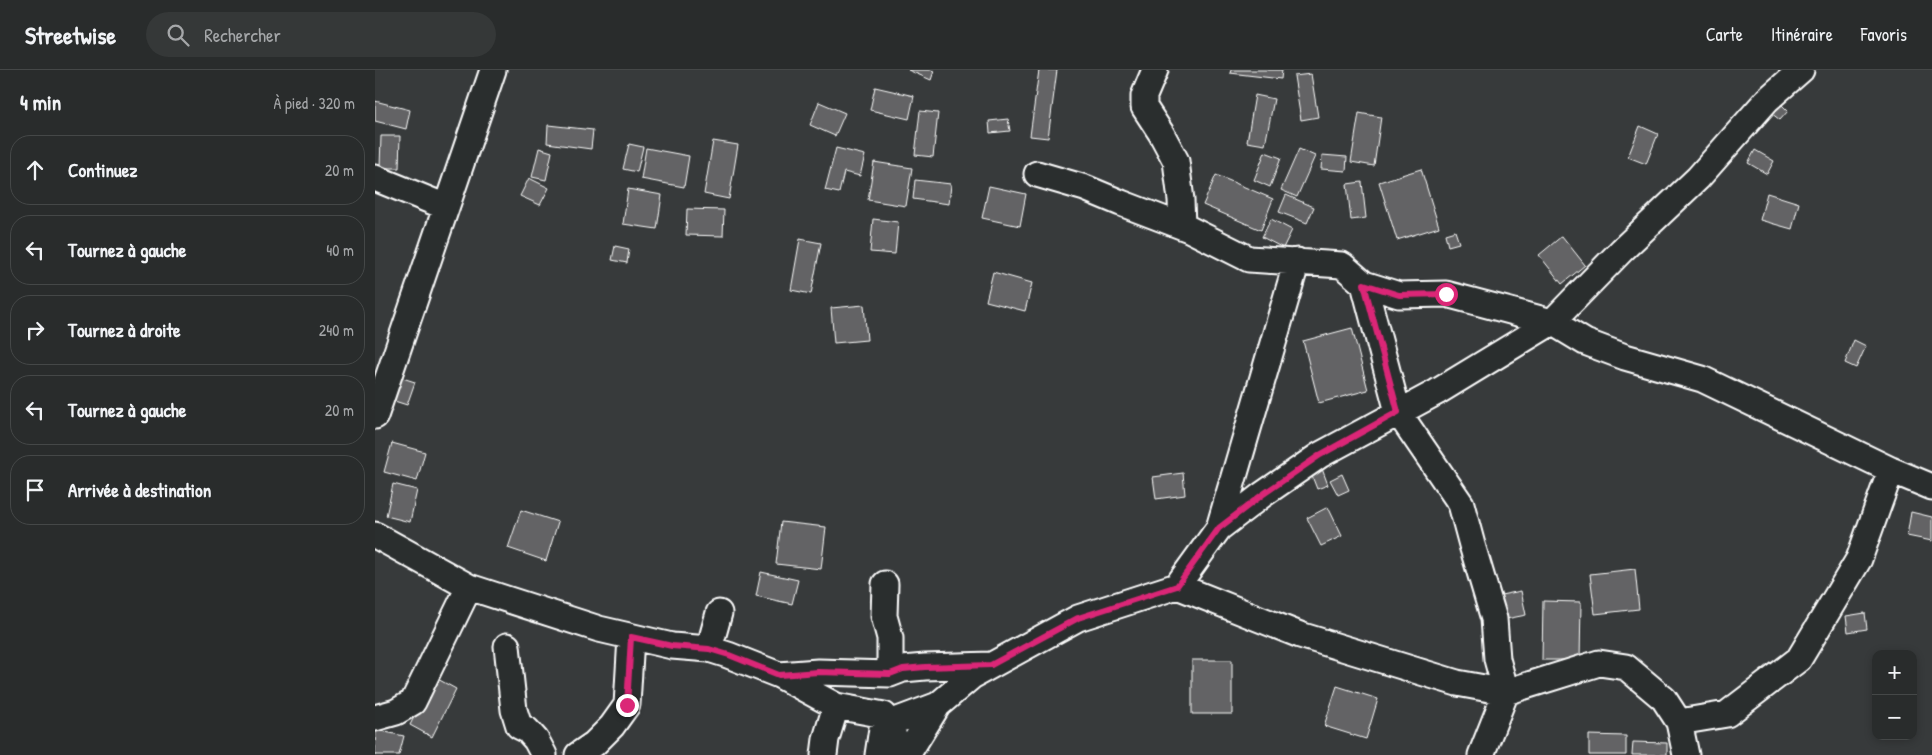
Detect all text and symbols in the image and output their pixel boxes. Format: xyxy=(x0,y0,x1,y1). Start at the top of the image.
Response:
search box xyxy=(146,12,496,57)
text: Streetwise xyxy=(25,19,116,51)
icon: search xyxy=(164,21,192,49)
text: Rechercher xyxy=(204,22,281,48)
text: Carte xyxy=(1706,22,1743,47)
text: Itinéraire xyxy=(1771,22,1833,47)
text: Favoris xyxy=(1861,22,1907,47)
text: 4 min xyxy=(20,88,61,117)
text: À pied · 320 m xyxy=(274,92,355,114)
icon: ahead xyxy=(21,156,49,184)
text: Continuez xyxy=(68,157,137,183)
text: 20 m xyxy=(325,159,354,181)
icon: left xyxy=(21,236,49,264)
text: Tournez à gauche xyxy=(68,237,186,263)
text: 40 m xyxy=(326,239,354,261)
route start xyxy=(1435,283,1458,306)
icon: right xyxy=(21,316,49,344)
text: Tournez à droite xyxy=(68,317,181,343)
text: 240 m xyxy=(319,319,354,341)
icon: left xyxy=(21,396,49,424)
text: Tournez à gauche xyxy=(68,397,186,423)
text: 20 m xyxy=(325,399,354,421)
icon: arrive xyxy=(21,476,49,504)
text: Arrivée à destination xyxy=(68,477,211,503)
map controls xyxy=(1872,650,1917,740)
button: + xyxy=(1872,650,1917,695)
route end xyxy=(616,694,639,717)
button: − xyxy=(1872,695,1917,740)

